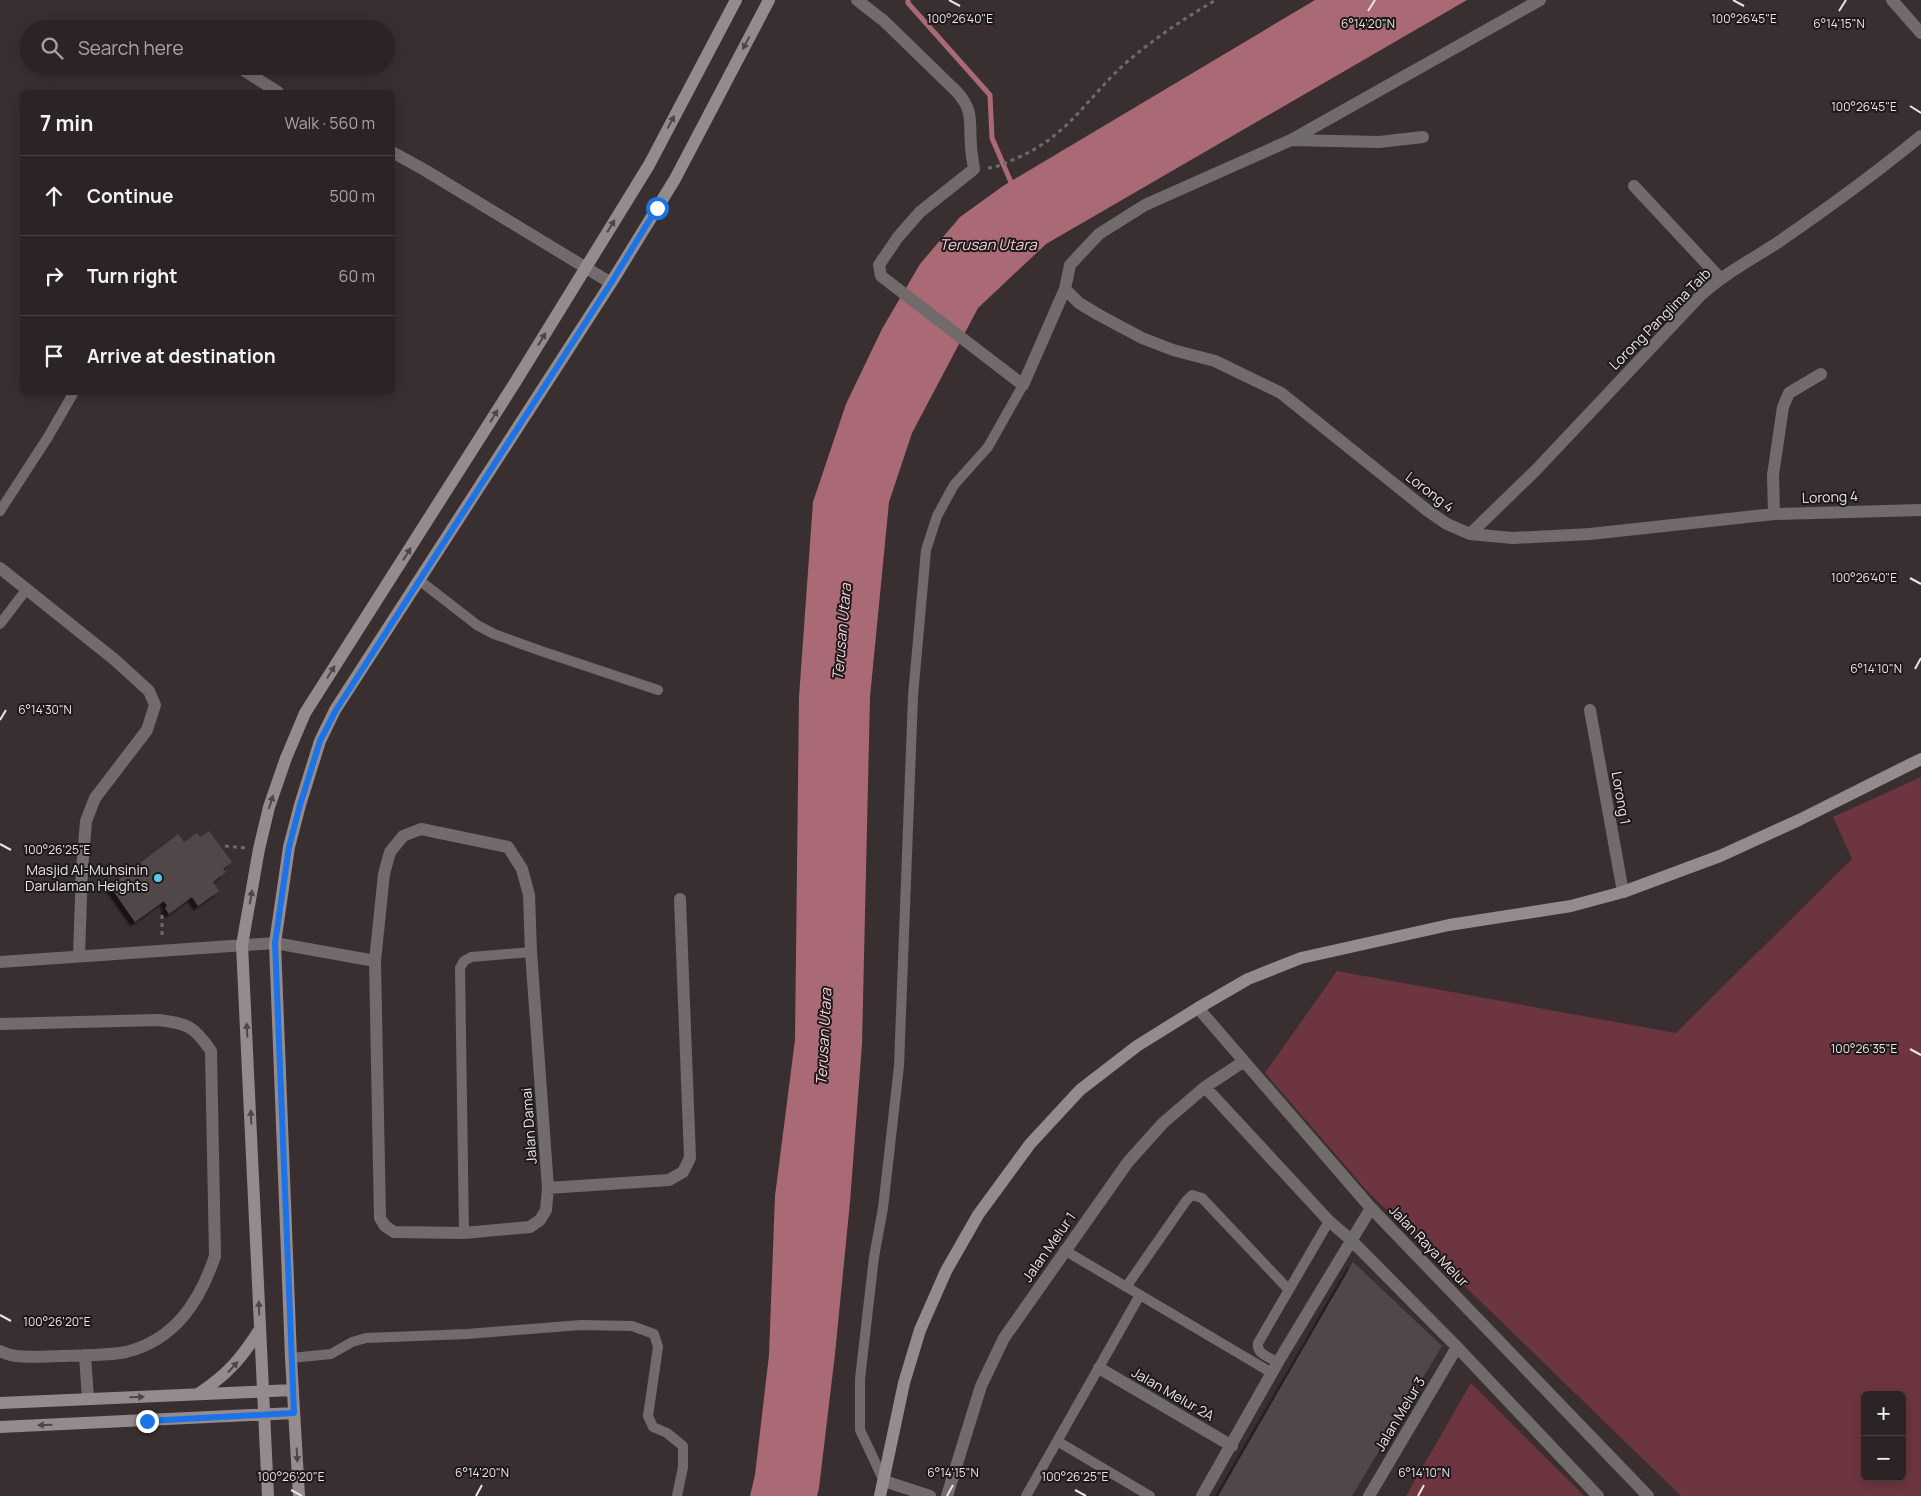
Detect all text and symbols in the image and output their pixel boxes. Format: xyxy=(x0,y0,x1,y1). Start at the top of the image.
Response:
text: 100°26'40"E xyxy=(927,10,993,27)
text: 100°26'45"E xyxy=(1711,10,1777,27)
text: 6°14'20"N xyxy=(1341,15,1395,32)
text: 6°14'15"N xyxy=(1813,15,1865,32)
search box xyxy=(20,20,395,75)
icon: search xyxy=(38,34,66,62)
text: Search here xyxy=(78,35,184,61)
one-way arrow xyxy=(742,36,750,50)
text: 100°26'45"E xyxy=(1831,98,1897,115)
text: 7 min xyxy=(40,109,93,137)
text: Walk · 560 m xyxy=(284,112,375,134)
one-way arrow xyxy=(667,115,675,129)
icon: ahead xyxy=(40,182,68,210)
text: Continue xyxy=(87,183,173,209)
text: 500 m xyxy=(329,185,375,207)
route start xyxy=(646,197,669,220)
one-way arrow xyxy=(606,220,616,233)
water label: Terusan Utara xyxy=(939,234,1037,255)
icon: right xyxy=(40,262,68,290)
text: Turn right xyxy=(87,263,177,289)
street label: Lorong Panglima Taib xyxy=(1605,264,1715,374)
text: 60 m xyxy=(339,265,375,287)
one-way arrow xyxy=(537,332,546,346)
icon: arrive xyxy=(40,342,68,370)
text: Arrive at destination xyxy=(87,343,276,369)
one-way arrow xyxy=(489,410,498,423)
street label: Lorong 4 xyxy=(1402,467,1458,516)
street label: Lorong 4 xyxy=(1802,486,1858,507)
one-way arrow xyxy=(402,547,411,560)
text: 100°26'40"E xyxy=(1831,569,1897,586)
water label: Terusan Utara xyxy=(827,582,856,681)
text: 6°14'10"N xyxy=(1850,660,1902,677)
one-way arrow xyxy=(327,665,336,679)
text: 6°14'30"N xyxy=(18,701,72,718)
street label: Lorong 1 xyxy=(1607,770,1635,826)
one-way arrow xyxy=(268,794,275,809)
text: 100°26'25"E xyxy=(24,841,91,858)
place label: Masjid Al-Muhsinin Darulaman Heights xyxy=(25,860,148,895)
marker: Masjid Al-Muhsinin Darulaman Heights xyxy=(152,872,164,884)
one-way arrow xyxy=(247,889,255,905)
water label: Terusan Utara xyxy=(810,987,837,1086)
one-way arrow xyxy=(243,1021,251,1037)
text: 100°26'35"E xyxy=(1831,1040,1897,1057)
street label: Jalan Damai xyxy=(516,1087,541,1165)
one-way arrow xyxy=(247,1108,255,1124)
street label: Jalan Raya Melur xyxy=(1385,1201,1473,1291)
street label: Jalan Melur 1 xyxy=(1017,1208,1080,1285)
one-way arrow xyxy=(255,1299,263,1315)
text: 100°26'20"E xyxy=(23,1313,91,1330)
one-way arrow xyxy=(227,1361,239,1373)
street label: Jalan Melur 2A xyxy=(1128,1362,1218,1425)
street label: Jalan Melur 3 xyxy=(1370,1373,1429,1454)
map controls xyxy=(1861,1391,1906,1481)
button: + xyxy=(1861,1391,1906,1436)
one-way arrow xyxy=(129,1393,145,1401)
route end xyxy=(136,1410,159,1433)
one-way arrow xyxy=(36,1422,52,1430)
button: − xyxy=(1861,1436,1906,1481)
one-way arrow xyxy=(293,1447,301,1463)
text: 6°14'20"N xyxy=(455,1464,509,1481)
text: 6°14'15"N xyxy=(927,1464,979,1481)
text: 6°14'10"N xyxy=(1398,1464,1450,1481)
text: 100°26'20"E xyxy=(257,1468,325,1485)
text: 100°26'25"E xyxy=(1042,1468,1109,1485)

